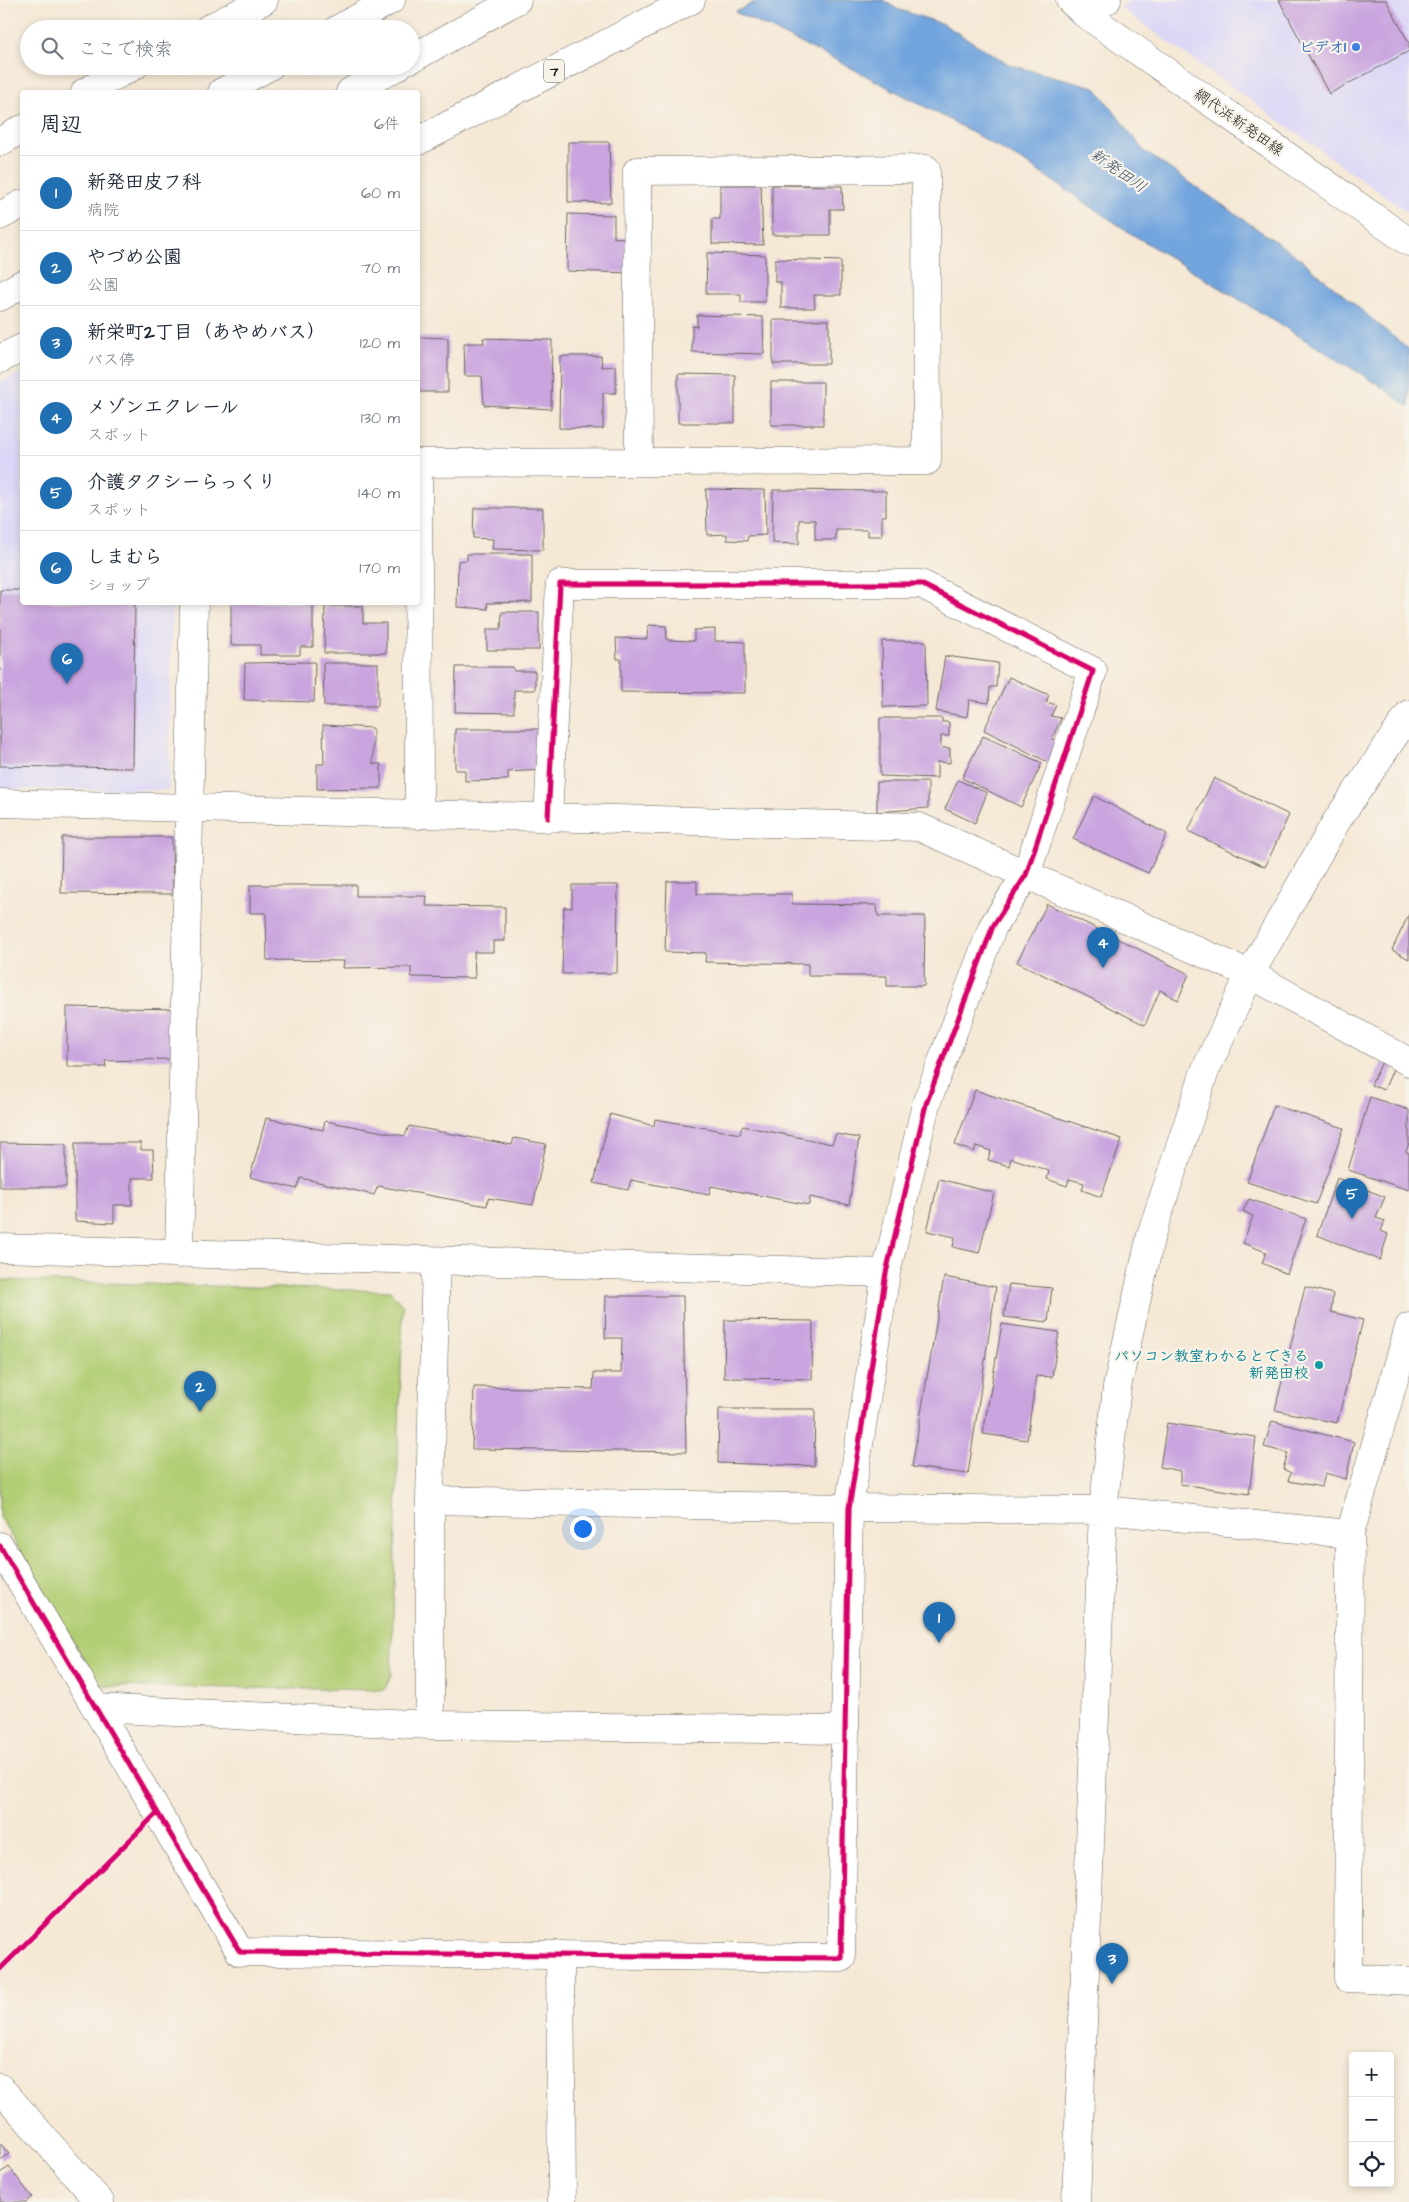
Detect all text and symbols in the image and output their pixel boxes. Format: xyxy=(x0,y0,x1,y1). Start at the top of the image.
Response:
search box xyxy=(20,20,420,75)
icon: search xyxy=(38,34,66,62)
text: ここで検索 xyxy=(78,36,173,63)
place label: ビデオ1 xyxy=(1299,37,1346,58)
marker: ビデオ1 xyxy=(1350,41,1362,53)
road number: 7 xyxy=(544,59,564,82)
street label: 網代浜新発田線 xyxy=(1190,84,1288,161)
text: 周辺 xyxy=(40,110,82,139)
text: 6件 xyxy=(374,113,400,135)
water label: 新発田川 xyxy=(1086,143,1151,198)
text: 新発田皮フ科 xyxy=(87,169,201,196)
text: 1 xyxy=(55,182,57,204)
text: 60 m xyxy=(361,182,400,204)
text: 病院 xyxy=(87,199,119,221)
text: やづめ公園 xyxy=(87,244,182,271)
text: 2 xyxy=(51,257,61,279)
text: 70 m xyxy=(361,257,400,279)
text: 公園 xyxy=(87,274,119,296)
text: 新栄町2丁目（あやめバス） xyxy=(87,319,326,346)
text: 3 xyxy=(52,332,60,354)
text: 120 m xyxy=(360,332,400,354)
text: バス停 xyxy=(87,349,135,371)
text: メゾンエクレール xyxy=(87,394,239,421)
text: 4 xyxy=(51,407,61,429)
text: 130 m xyxy=(361,407,400,429)
text: スポット xyxy=(87,424,151,446)
text: 介護タクシーらっくり xyxy=(87,469,277,496)
text: 5 xyxy=(50,482,62,504)
text: 140 m xyxy=(358,482,400,504)
text: スポット xyxy=(87,499,151,521)
text: しまむら xyxy=(87,544,163,571)
text: 6 xyxy=(51,557,61,579)
text: 170 m xyxy=(359,557,400,579)
text: ショップ xyxy=(87,574,150,596)
pin: 6 xyxy=(51,643,83,684)
pin: 4 xyxy=(1087,927,1119,968)
pin: 5 xyxy=(1336,1178,1368,1219)
place label: パソコン教室わかるとできる 新発田校 xyxy=(1114,1346,1309,1384)
marker: パソコン教室わかるとできる 新発田校 xyxy=(1313,1359,1325,1371)
pin: 2 xyxy=(184,1371,216,1412)
your location xyxy=(570,1516,596,1542)
pin: 1 xyxy=(923,1602,955,1643)
pin: 3 xyxy=(1096,1943,1128,1984)
map controls xyxy=(1349,2052,1394,2187)
button: + xyxy=(1349,2052,1394,2097)
button: − xyxy=(1349,2097,1394,2142)
button: locate xyxy=(1349,2142,1394,2187)

